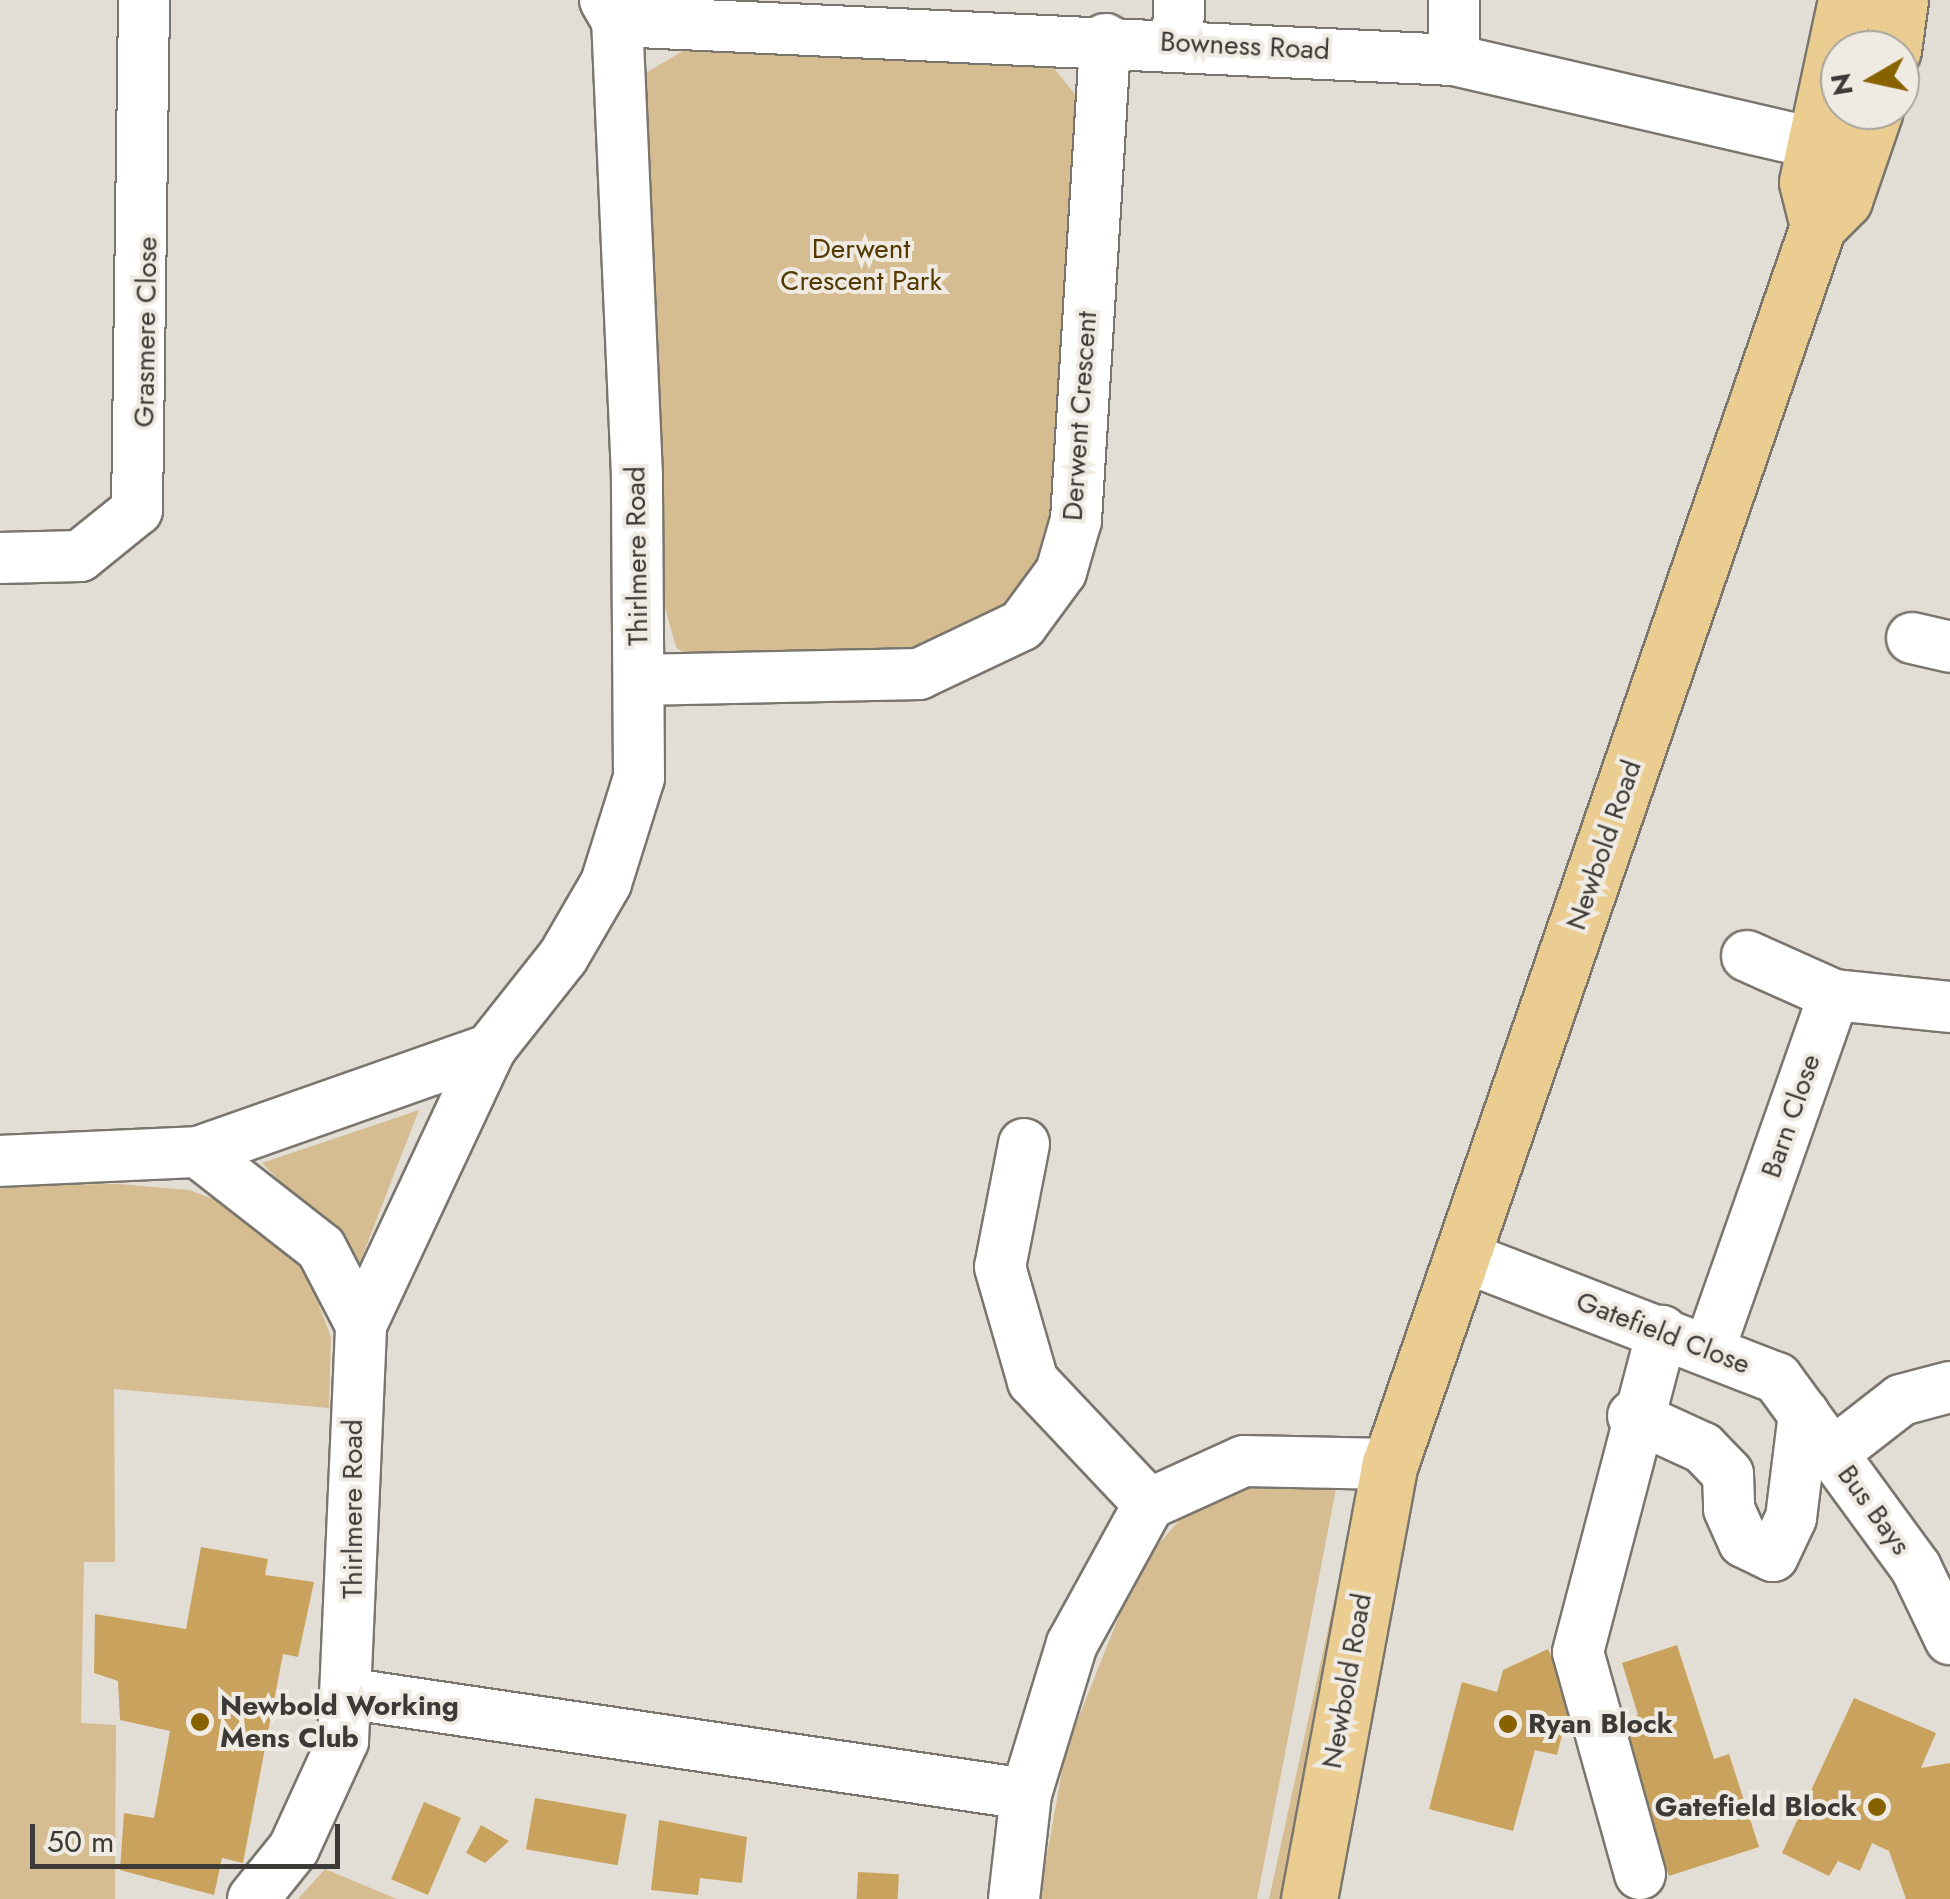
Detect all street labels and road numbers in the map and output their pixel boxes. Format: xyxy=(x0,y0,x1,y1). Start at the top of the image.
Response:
street label: Bowness Road xyxy=(1159,25,1331,67)
street label: Grasmere Close xyxy=(128,236,164,428)
street label: Derwent Crescent xyxy=(1056,310,1104,522)
street label: Thirlmere Road xyxy=(619,466,655,646)
street label: Newbold Road xyxy=(1559,756,1649,934)
street label: Barn Close xyxy=(1754,1050,1828,1182)
street label: Gatefield Close xyxy=(1571,1284,1755,1382)
street label: Thirlmere Road xyxy=(336,1419,370,1599)
street label: Bus Bays xyxy=(1830,1459,1918,1561)
street label: Newbold Road xyxy=(1315,1591,1379,1771)

